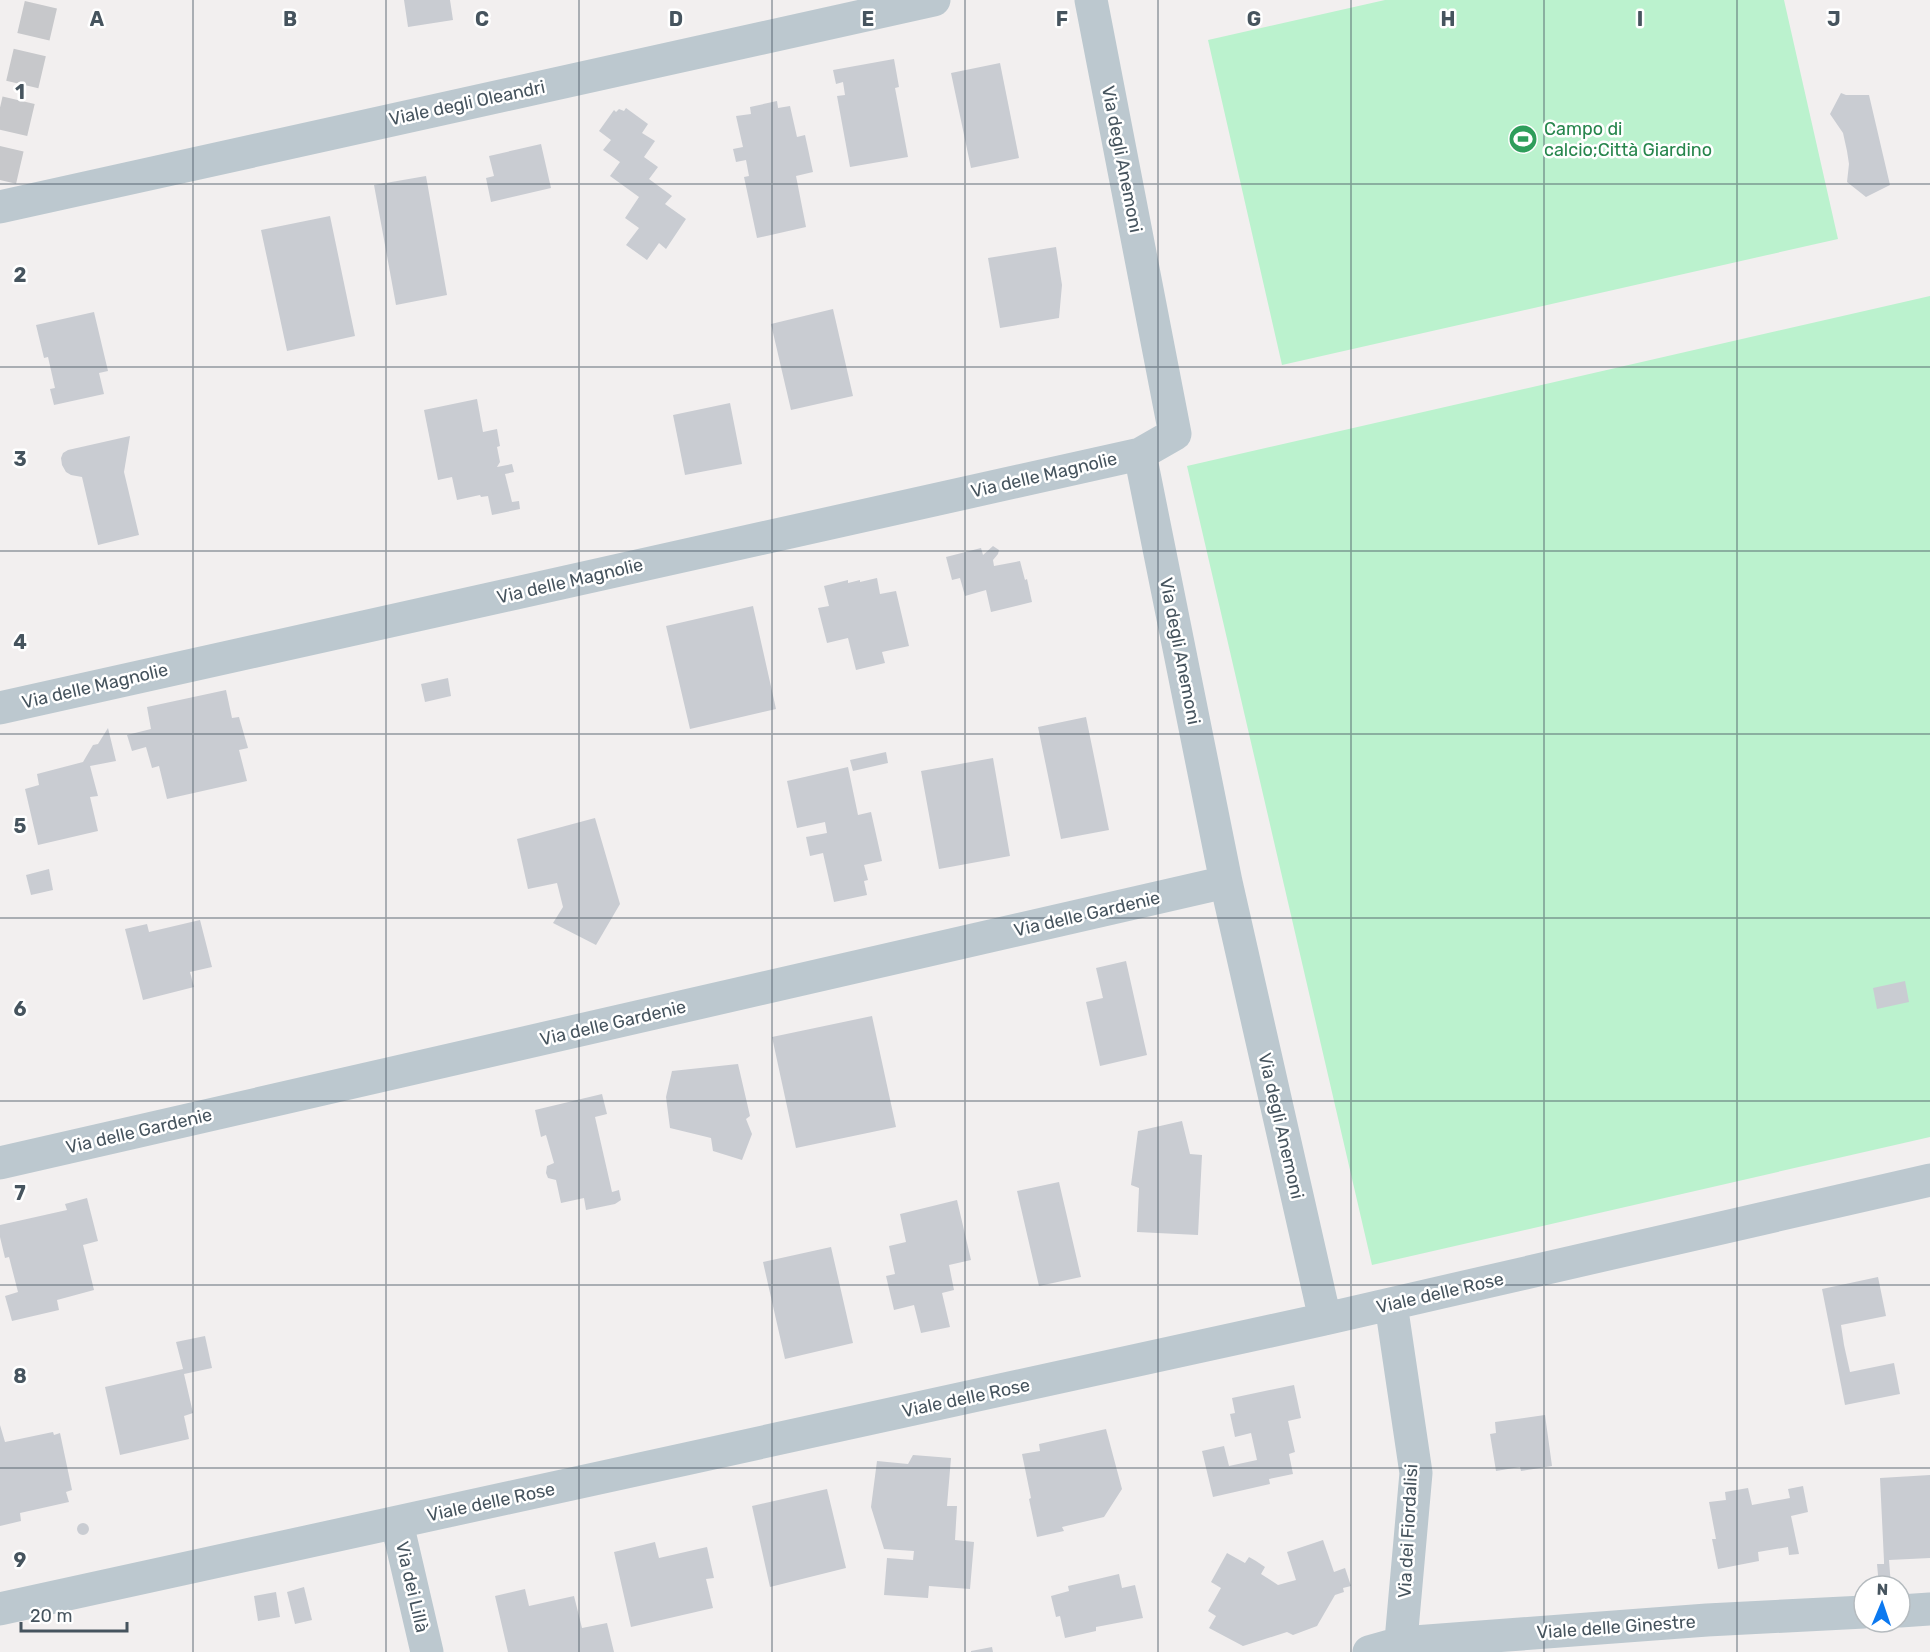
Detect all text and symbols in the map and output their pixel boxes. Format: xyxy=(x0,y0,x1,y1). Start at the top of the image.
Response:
text: A xyxy=(90,7,105,31)
text: B xyxy=(283,7,297,31)
text: C xyxy=(475,7,489,31)
text: D xyxy=(669,7,683,31)
text: E xyxy=(862,7,874,31)
text: F xyxy=(1056,7,1068,31)
text: G xyxy=(1247,7,1261,31)
text: H xyxy=(1441,7,1455,31)
text: I xyxy=(1637,7,1643,31)
text: J xyxy=(1827,7,1841,31)
street label: Viale degli Oleandri xyxy=(387,76,547,130)
text: 1 xyxy=(15,80,25,104)
street label: Via degli Anemoni xyxy=(1097,84,1147,234)
place label: Campo di calcio;Città Giardino xyxy=(1544,118,1712,161)
sports icon: Campo di calcio;Città Giardino xyxy=(1507,123,1539,155)
text: 2 xyxy=(14,263,27,287)
text: 3 xyxy=(13,447,27,471)
street label: Via delle Magnolie xyxy=(969,447,1119,503)
street label: Via delle Magnolie xyxy=(495,553,645,609)
street label: Via degli Anemoni xyxy=(1155,576,1205,726)
text: 4 xyxy=(13,630,27,654)
street label: Via delle Magnolie xyxy=(20,658,170,714)
text: 5 xyxy=(14,814,27,838)
street label: Via delle Gardenie xyxy=(1012,886,1162,942)
street label: Via delle Gardenie xyxy=(538,995,688,1051)
text: 6 xyxy=(13,997,27,1021)
street label: Via degli Anemoni xyxy=(1253,1051,1309,1201)
street label: Via delle Gardenie xyxy=(64,1103,214,1159)
text: 7 xyxy=(14,1181,26,1205)
street label: Viale delle Rose xyxy=(1374,1268,1506,1318)
text: 8 xyxy=(13,1364,27,1388)
street label: Viale delle Rose xyxy=(900,1374,1032,1422)
street label: Via dei Fiordalisi xyxy=(1393,1463,1423,1599)
street label: Viale delle Rose xyxy=(425,1478,557,1526)
street label: Via dei Lillà xyxy=(391,1539,433,1635)
text: 9 xyxy=(14,1548,27,1572)
north arrow xyxy=(1852,1574,1912,1634)
text: N xyxy=(1876,1580,1889,1599)
scale bar xyxy=(21,1595,128,1633)
text: 20 m xyxy=(30,1605,72,1627)
street label: Viale delle Ginestre xyxy=(1536,1610,1696,1644)

